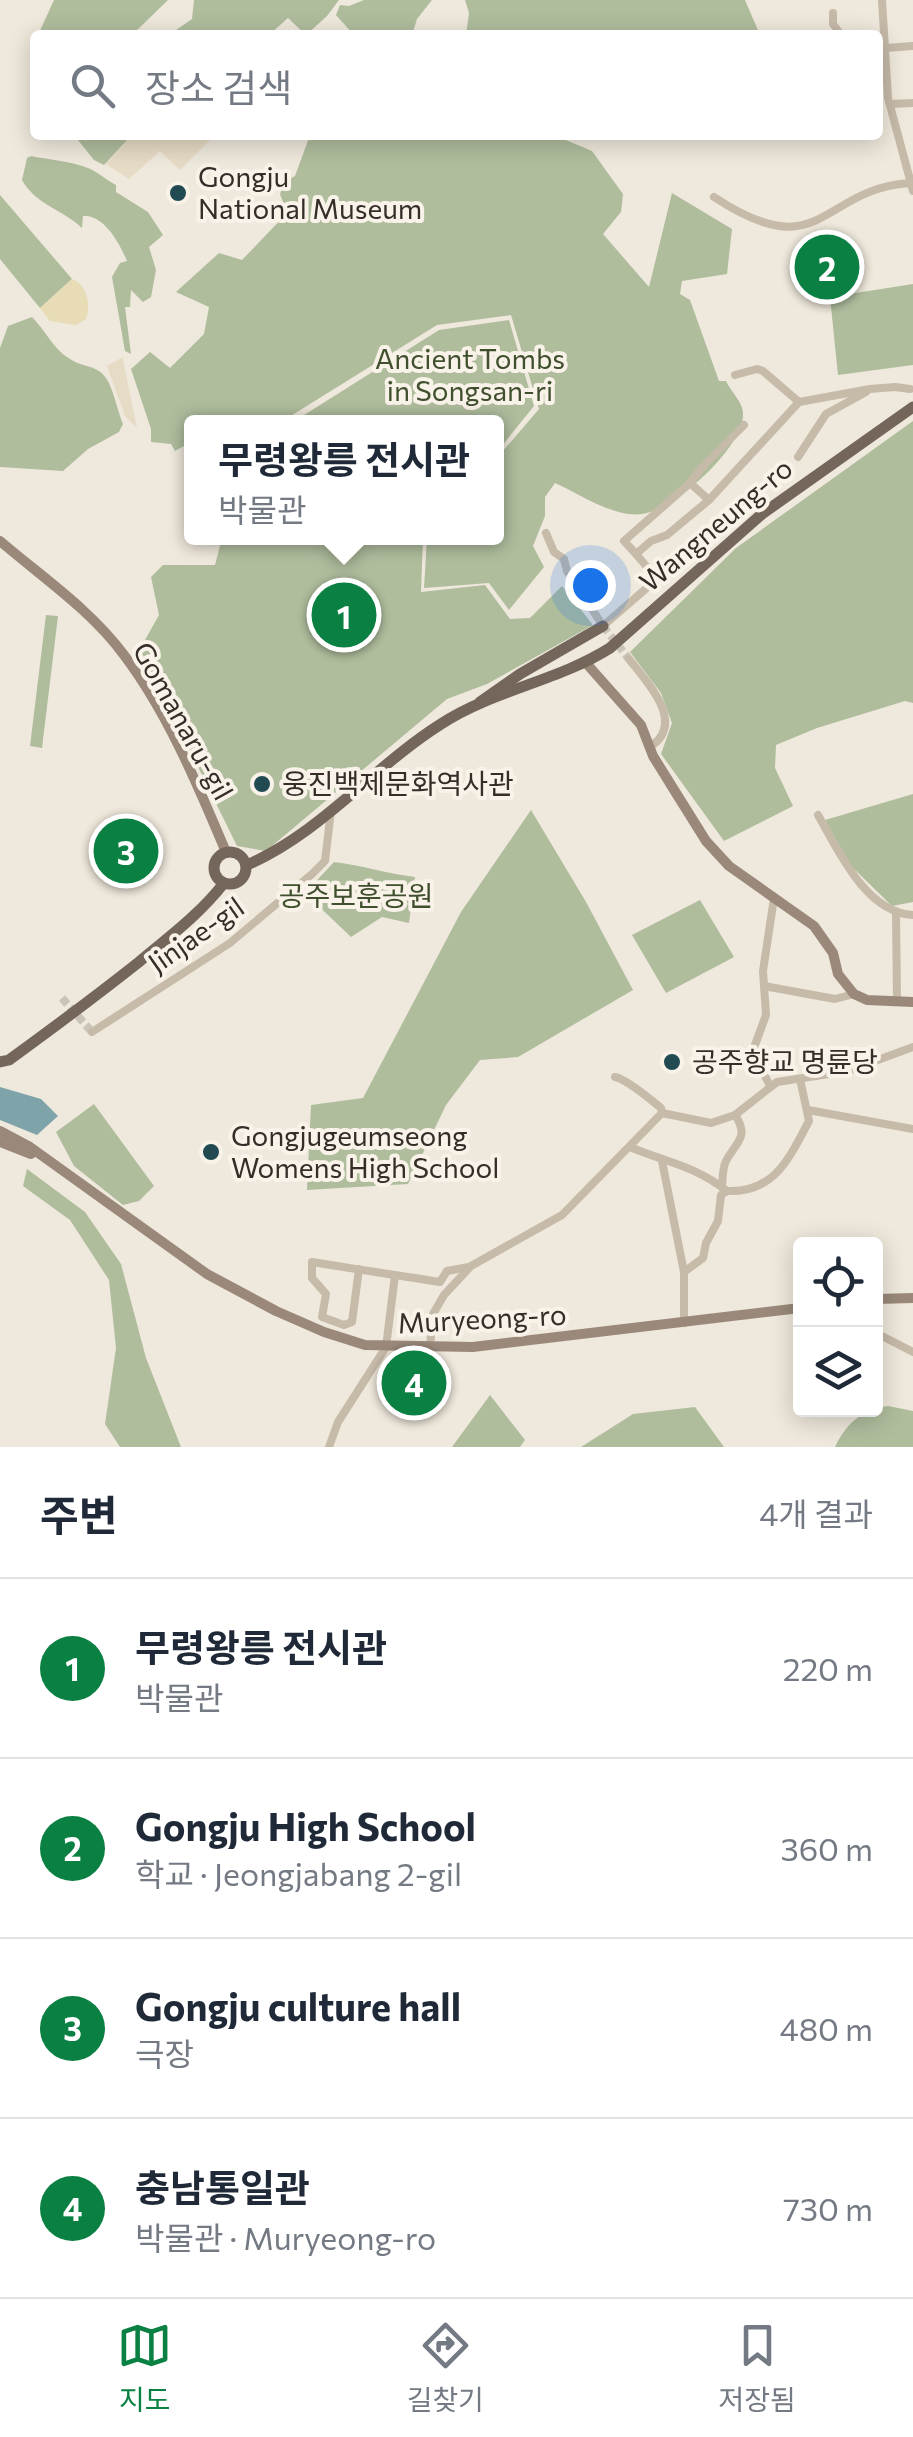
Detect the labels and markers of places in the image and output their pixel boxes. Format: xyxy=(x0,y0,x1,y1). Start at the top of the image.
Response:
place label: Gongju National Museum xyxy=(198,159,422,225)
marker: Gongju National Museum xyxy=(167,182,189,204)
pin: 2 xyxy=(794,230,860,304)
pin: 1 xyxy=(312,578,376,652)
place label: 웅진백제문화역사관 xyxy=(282,766,514,800)
marker: 웅진백제문화역사관 xyxy=(251,773,273,795)
pin: 3 xyxy=(94,814,158,888)
place label: 공주향교 명륜당 xyxy=(692,1044,878,1078)
marker: 공주향교 명륜당 xyxy=(661,1051,683,1073)
place label: Gongjugeumseong Womens High School xyxy=(231,1118,499,1184)
marker: Gongjugeumseong Womens High School xyxy=(200,1141,222,1163)
pin: 4 xyxy=(382,1346,446,1420)

